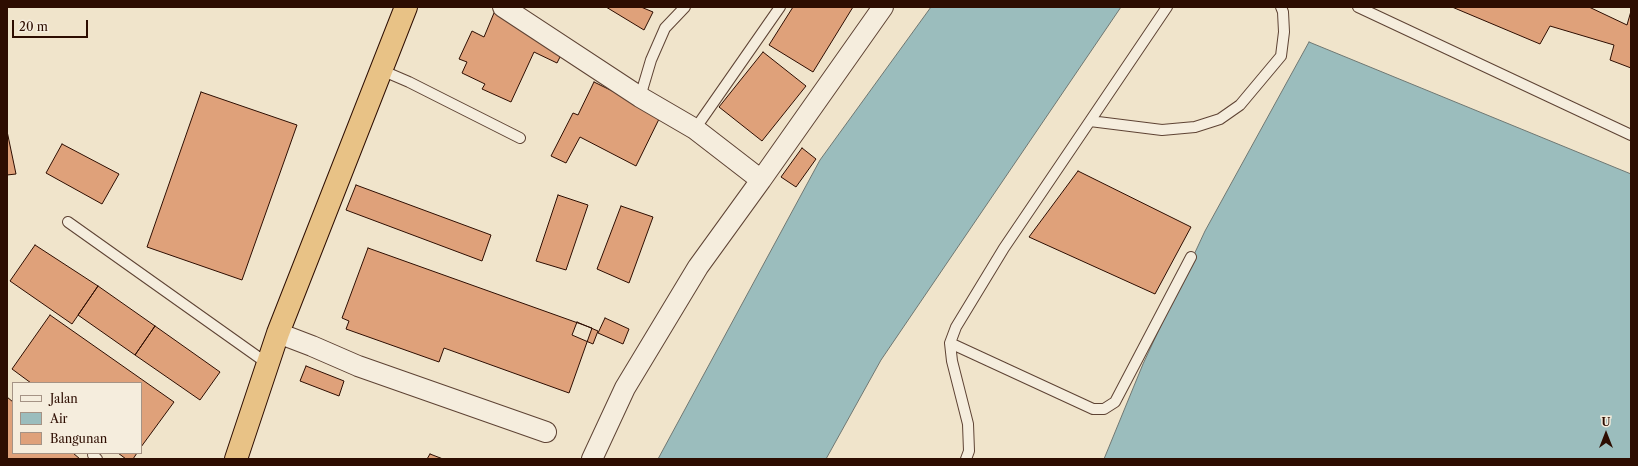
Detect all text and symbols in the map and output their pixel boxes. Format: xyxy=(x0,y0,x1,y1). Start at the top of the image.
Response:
scale bar xyxy=(14,12,90,38)
text: 20 m xyxy=(19,19,48,34)
legend xyxy=(12,382,142,454)
text: Jalan xyxy=(50,391,78,406)
text: Air xyxy=(50,411,68,426)
north arrow xyxy=(1586,414,1626,454)
text: U xyxy=(1602,415,1610,429)
text: Bangunan xyxy=(50,431,107,446)

